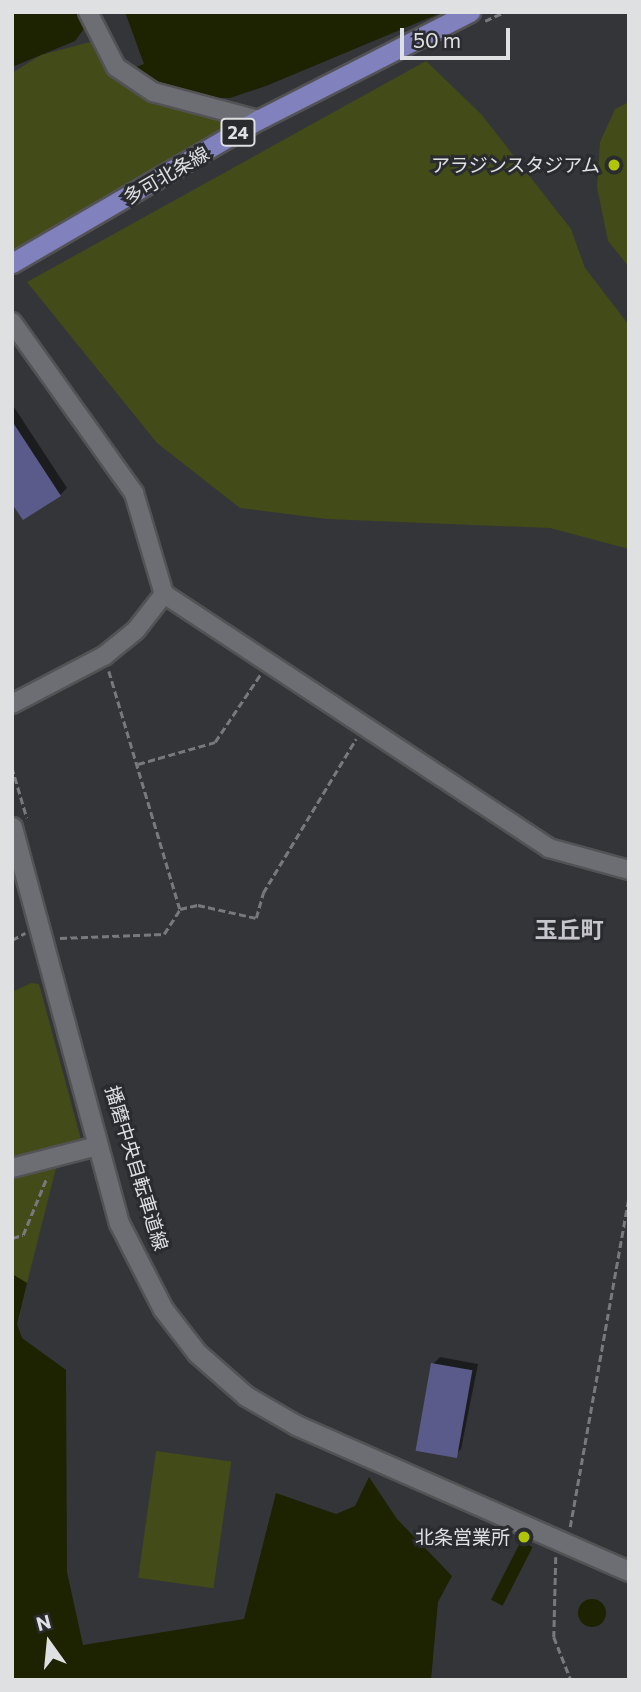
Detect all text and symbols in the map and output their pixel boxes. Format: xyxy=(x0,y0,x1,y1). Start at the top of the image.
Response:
scale bar xyxy=(403,14,513,58)
text: 50 m xyxy=(413,27,461,52)
road number: 24 xyxy=(219,118,257,146)
street label: 多可北条線 xyxy=(119,141,213,209)
place label: アラジンスタジアム xyxy=(429,154,600,176)
marker: アラジンスタジアム xyxy=(606,157,622,173)
district label: 玉丘町 xyxy=(535,915,603,943)
street label: 播磨中央自転車道線 xyxy=(101,1083,173,1253)
place label: 北条営業所 xyxy=(415,1526,510,1548)
marker: 北条営業所 xyxy=(516,1529,532,1545)
north arrow xyxy=(14,1608,84,1678)
text: N xyxy=(34,1609,53,1635)

